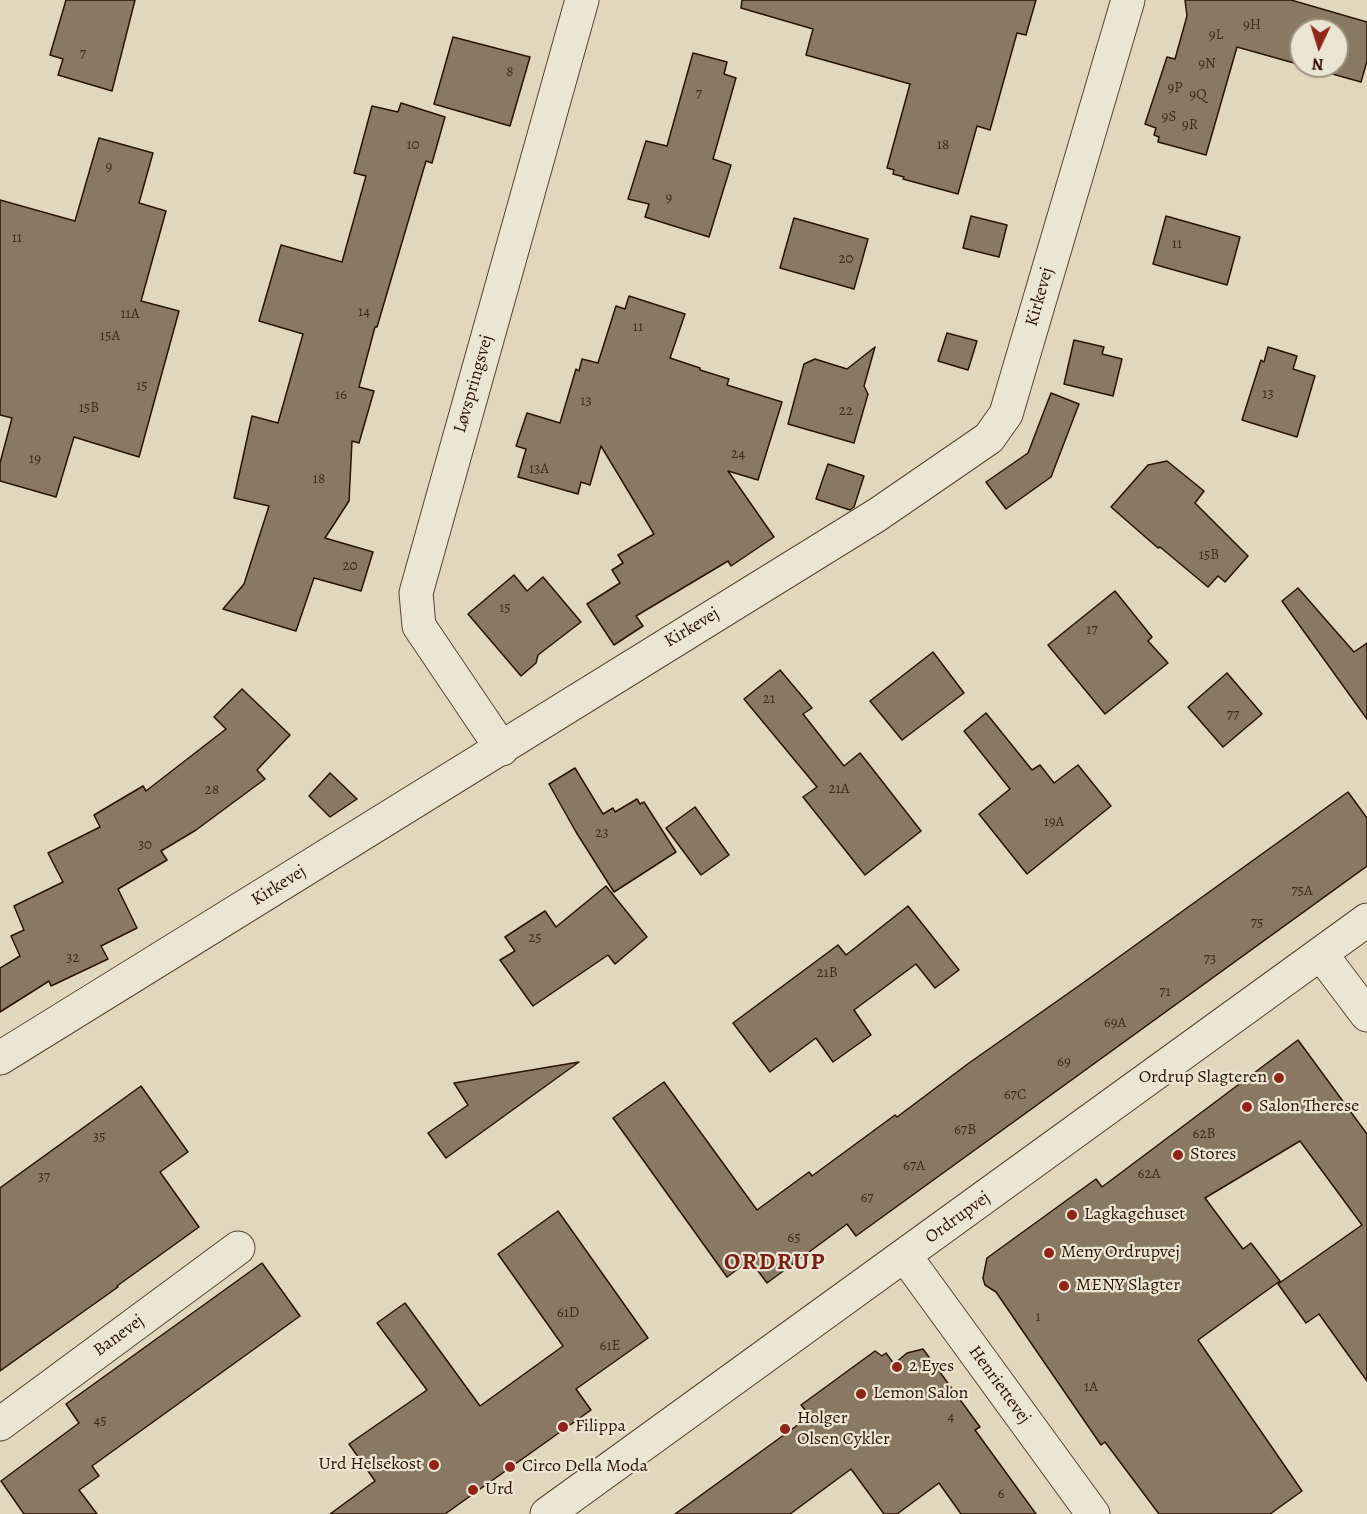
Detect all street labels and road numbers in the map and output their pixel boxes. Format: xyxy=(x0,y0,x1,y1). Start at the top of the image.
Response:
street label: Kirkevej xyxy=(1021,265,1059,329)
street label: Løvspringsvej xyxy=(450,333,498,435)
street label: Kirkevej xyxy=(661,603,723,653)
street label: Kirkevej xyxy=(248,861,310,911)
street label: Ordrupvej xyxy=(921,1187,995,1249)
street label: Banevej xyxy=(89,1310,149,1362)
street label: Henriettevej xyxy=(963,1342,1035,1428)

